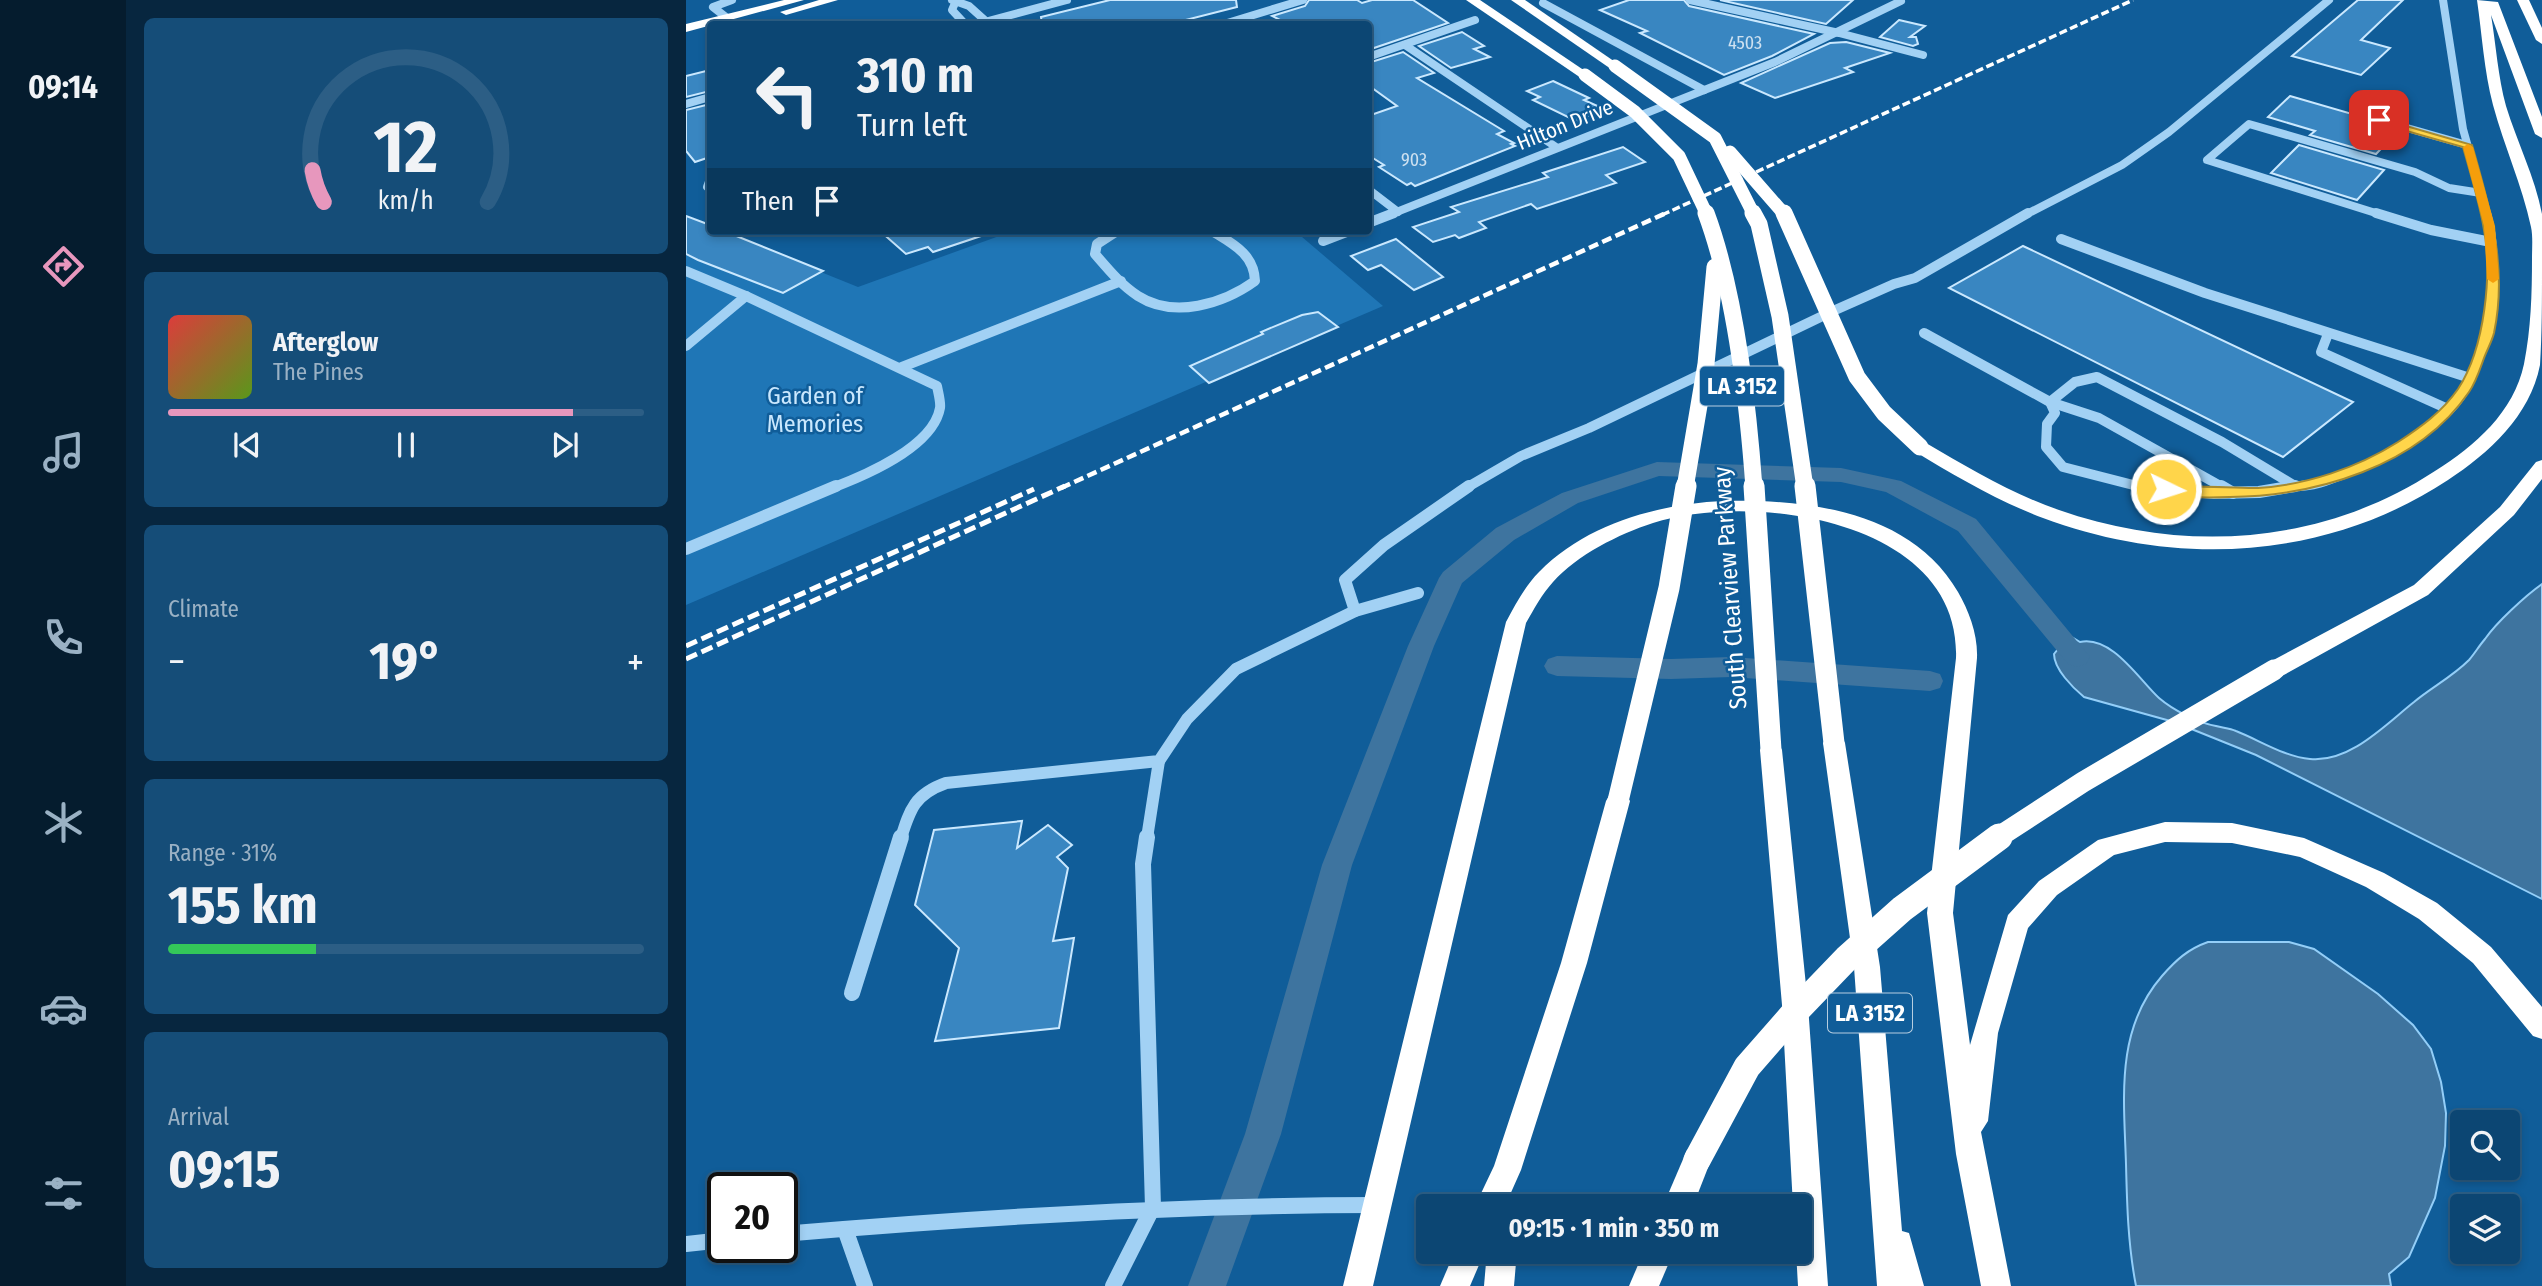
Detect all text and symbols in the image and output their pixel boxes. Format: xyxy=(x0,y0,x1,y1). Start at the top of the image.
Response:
house number: 4503 xyxy=(1728,32,1762,54)
text: 310 m xyxy=(857,46,974,105)
icon: left xyxy=(742,49,833,140)
text: 09:14 xyxy=(28,68,98,106)
pin xyxy=(2349,90,2409,150)
street label: Hilton Drive xyxy=(1513,94,1617,156)
icon: arrive xyxy=(2360,101,2398,139)
text: 12 xyxy=(374,104,438,191)
text: Turn left xyxy=(857,106,967,144)
house number: 903 xyxy=(1401,149,1427,171)
icon: arrive xyxy=(808,182,846,220)
text: km/h xyxy=(378,186,434,216)
text: Then xyxy=(742,186,794,217)
icon: directions xyxy=(39,242,88,291)
text: Afterglow xyxy=(273,327,378,358)
text: The Pines xyxy=(273,358,364,386)
road number: LA 3152 xyxy=(1700,366,1784,406)
park label: Garden of Memories xyxy=(767,382,865,438)
icon: previous xyxy=(228,426,266,464)
icon: pause xyxy=(387,426,425,464)
icon: next xyxy=(546,426,584,464)
icon: music xyxy=(39,428,88,477)
position arrow xyxy=(2129,452,2203,526)
street label: South Clearview Parkway xyxy=(1708,465,1752,710)
text: Climate xyxy=(168,595,239,623)
icon: phone xyxy=(39,613,88,662)
text: 19° xyxy=(369,630,443,693)
text: − xyxy=(168,639,185,685)
text: + xyxy=(627,639,644,685)
icon: climate xyxy=(39,798,88,847)
text: Range · 31% xyxy=(168,839,277,867)
text: 155 km xyxy=(168,874,318,937)
icon: car xyxy=(39,984,88,1033)
road number: LA 3152 xyxy=(1828,994,1912,1032)
text: Arrival xyxy=(168,1103,229,1131)
map controls xyxy=(2450,1110,2520,1264)
button: search xyxy=(2450,1110,2520,1180)
text: 09:15 xyxy=(168,1138,281,1201)
icon: filters xyxy=(39,1169,88,1218)
speed limit sign: 20 xyxy=(707,1172,798,1263)
button: layers xyxy=(2450,1194,2520,1264)
text: 09:15 · 1 min · 350 m xyxy=(1509,1213,1719,1244)

